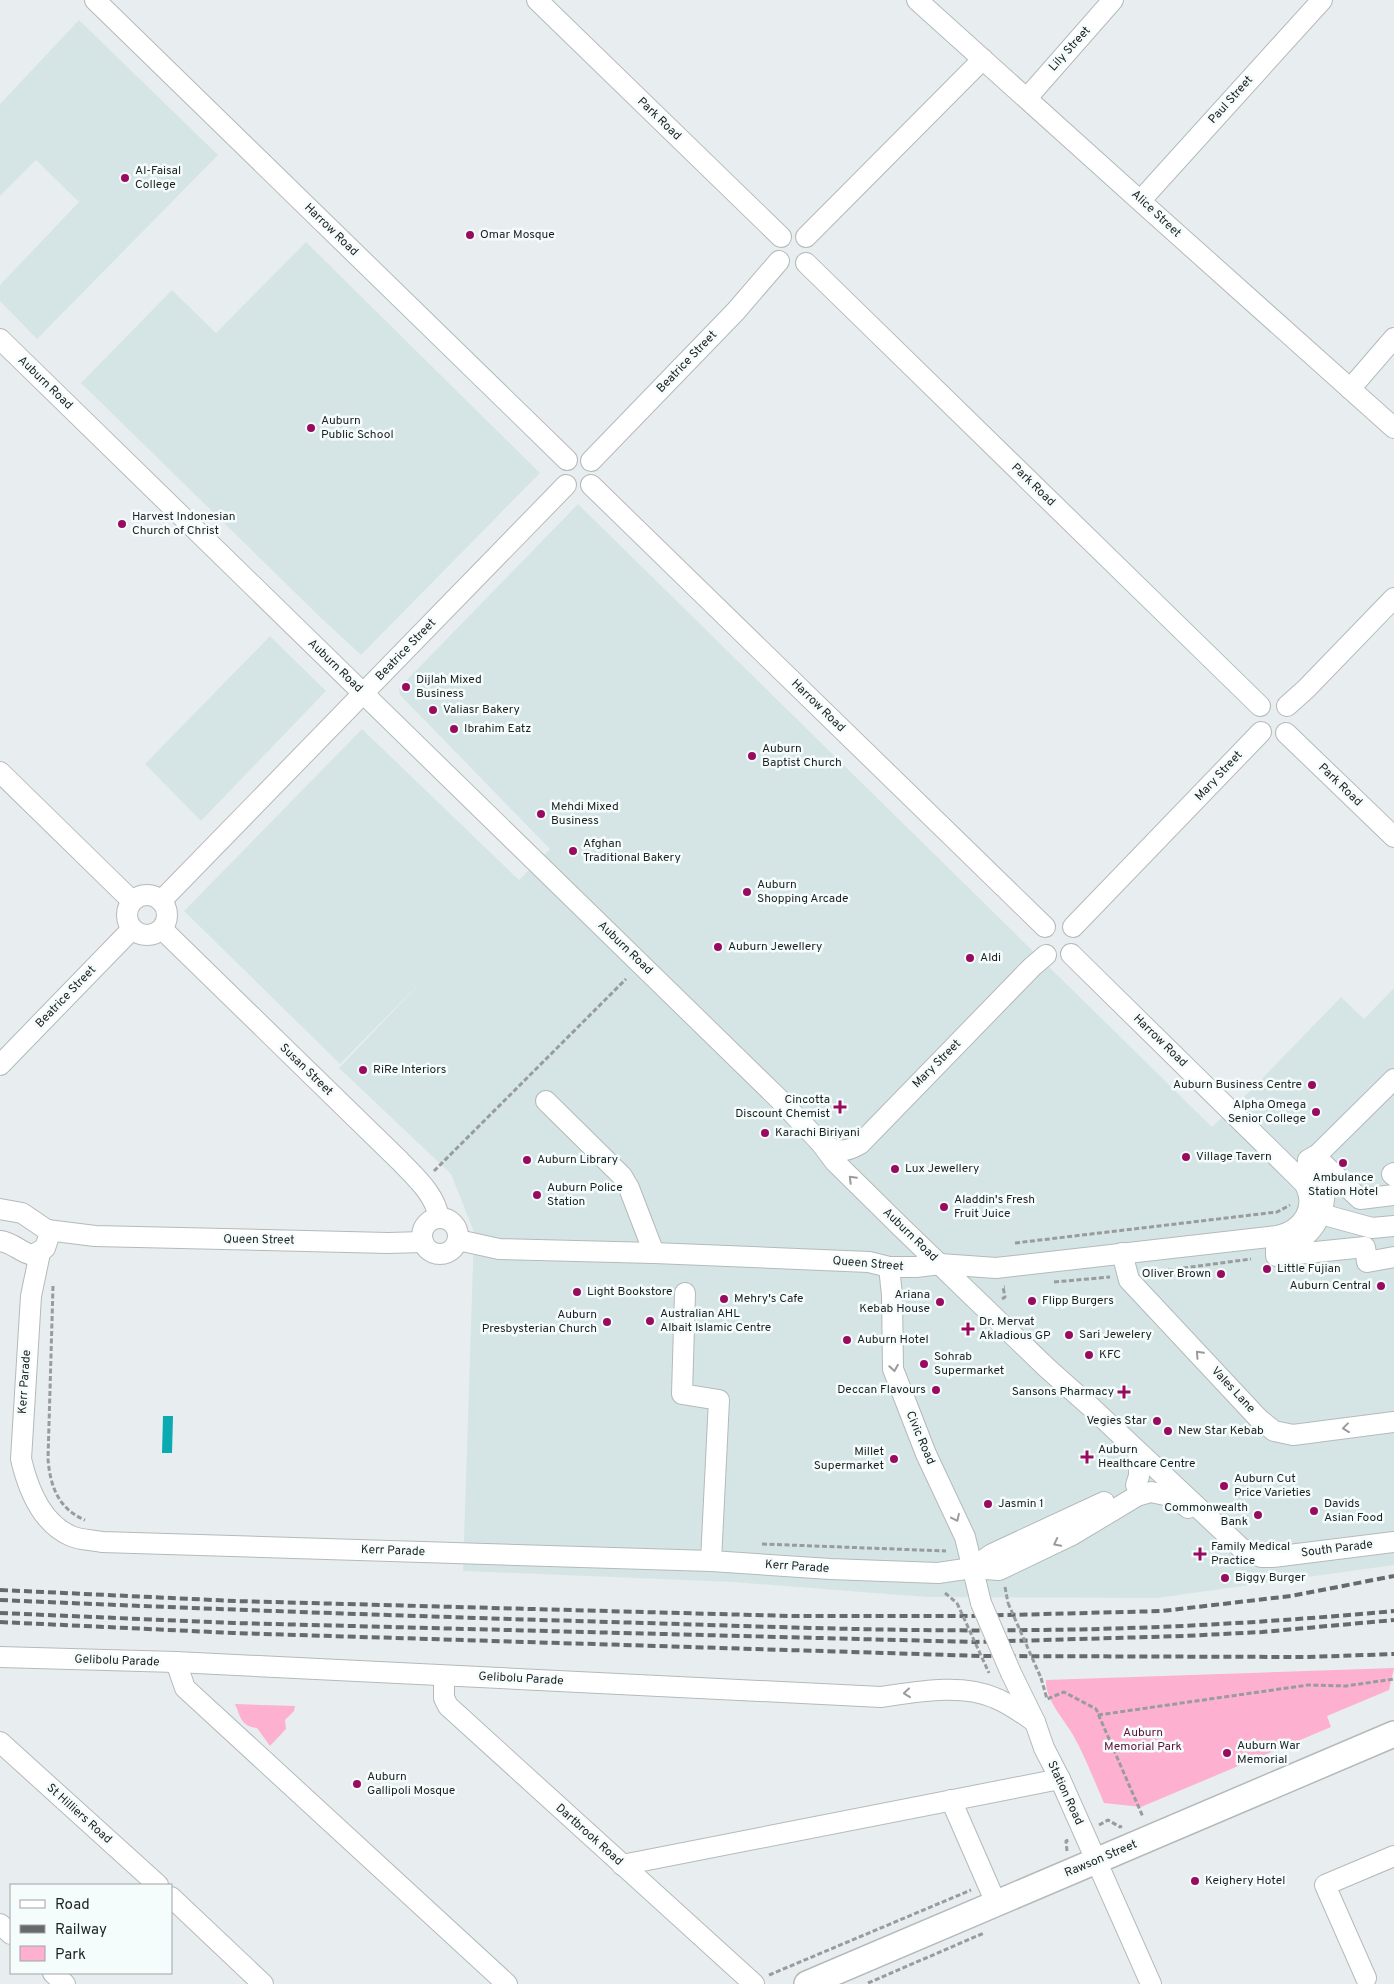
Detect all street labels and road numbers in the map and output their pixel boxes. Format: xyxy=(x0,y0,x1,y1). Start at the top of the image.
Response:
street label: Lily Street xyxy=(1046,23,1094,75)
street label: Paul Street xyxy=(1205,73,1257,127)
street label: Park Road xyxy=(634,94,684,144)
street label: Alice Street xyxy=(1128,187,1184,241)
street label: Harrow Road xyxy=(301,200,361,260)
street label: Beatrice Street xyxy=(653,327,721,397)
street label: Auburn Road xyxy=(14,353,76,413)
street label: Park Road xyxy=(1008,460,1058,510)
street label: Beatrice Street xyxy=(372,615,440,685)
street label: Auburn Road xyxy=(304,636,366,696)
street label: Harrow Road xyxy=(788,676,848,736)
street label: Mary Street xyxy=(1192,748,1246,804)
street label: Park Road xyxy=(1315,760,1365,810)
street label: Auburn Road xyxy=(594,918,656,978)
street label: Beatrice Street xyxy=(32,962,100,1032)
street label: Harrow Road xyxy=(1130,1011,1190,1071)
street label: Mary Street xyxy=(909,1036,965,1092)
street label: Susan Street xyxy=(276,1040,336,1100)
street label: Auburn Road xyxy=(879,1205,941,1265)
street label: Queen Street xyxy=(223,1231,295,1249)
street label: Queen Street xyxy=(832,1253,904,1275)
street label: Kerr Parade xyxy=(15,1349,35,1415)
street label: Vales Lane xyxy=(1207,1363,1259,1417)
street label: Civic Road xyxy=(902,1409,938,1467)
street label: South Parade xyxy=(1300,1537,1374,1561)
street label: Kerr Parade xyxy=(361,1542,425,1560)
street label: Kerr Parade xyxy=(764,1557,830,1577)
street label: Gelibolu Parade xyxy=(74,1652,160,1670)
street label: Gelibolu Parade xyxy=(478,1669,564,1689)
street label: Station Road xyxy=(1043,1758,1087,1828)
street label: St Hilliers Road xyxy=(43,1780,115,1848)
street label: Dartbrook Road xyxy=(552,1801,626,1869)
street label: Rawson Street xyxy=(1062,1837,1140,1881)

